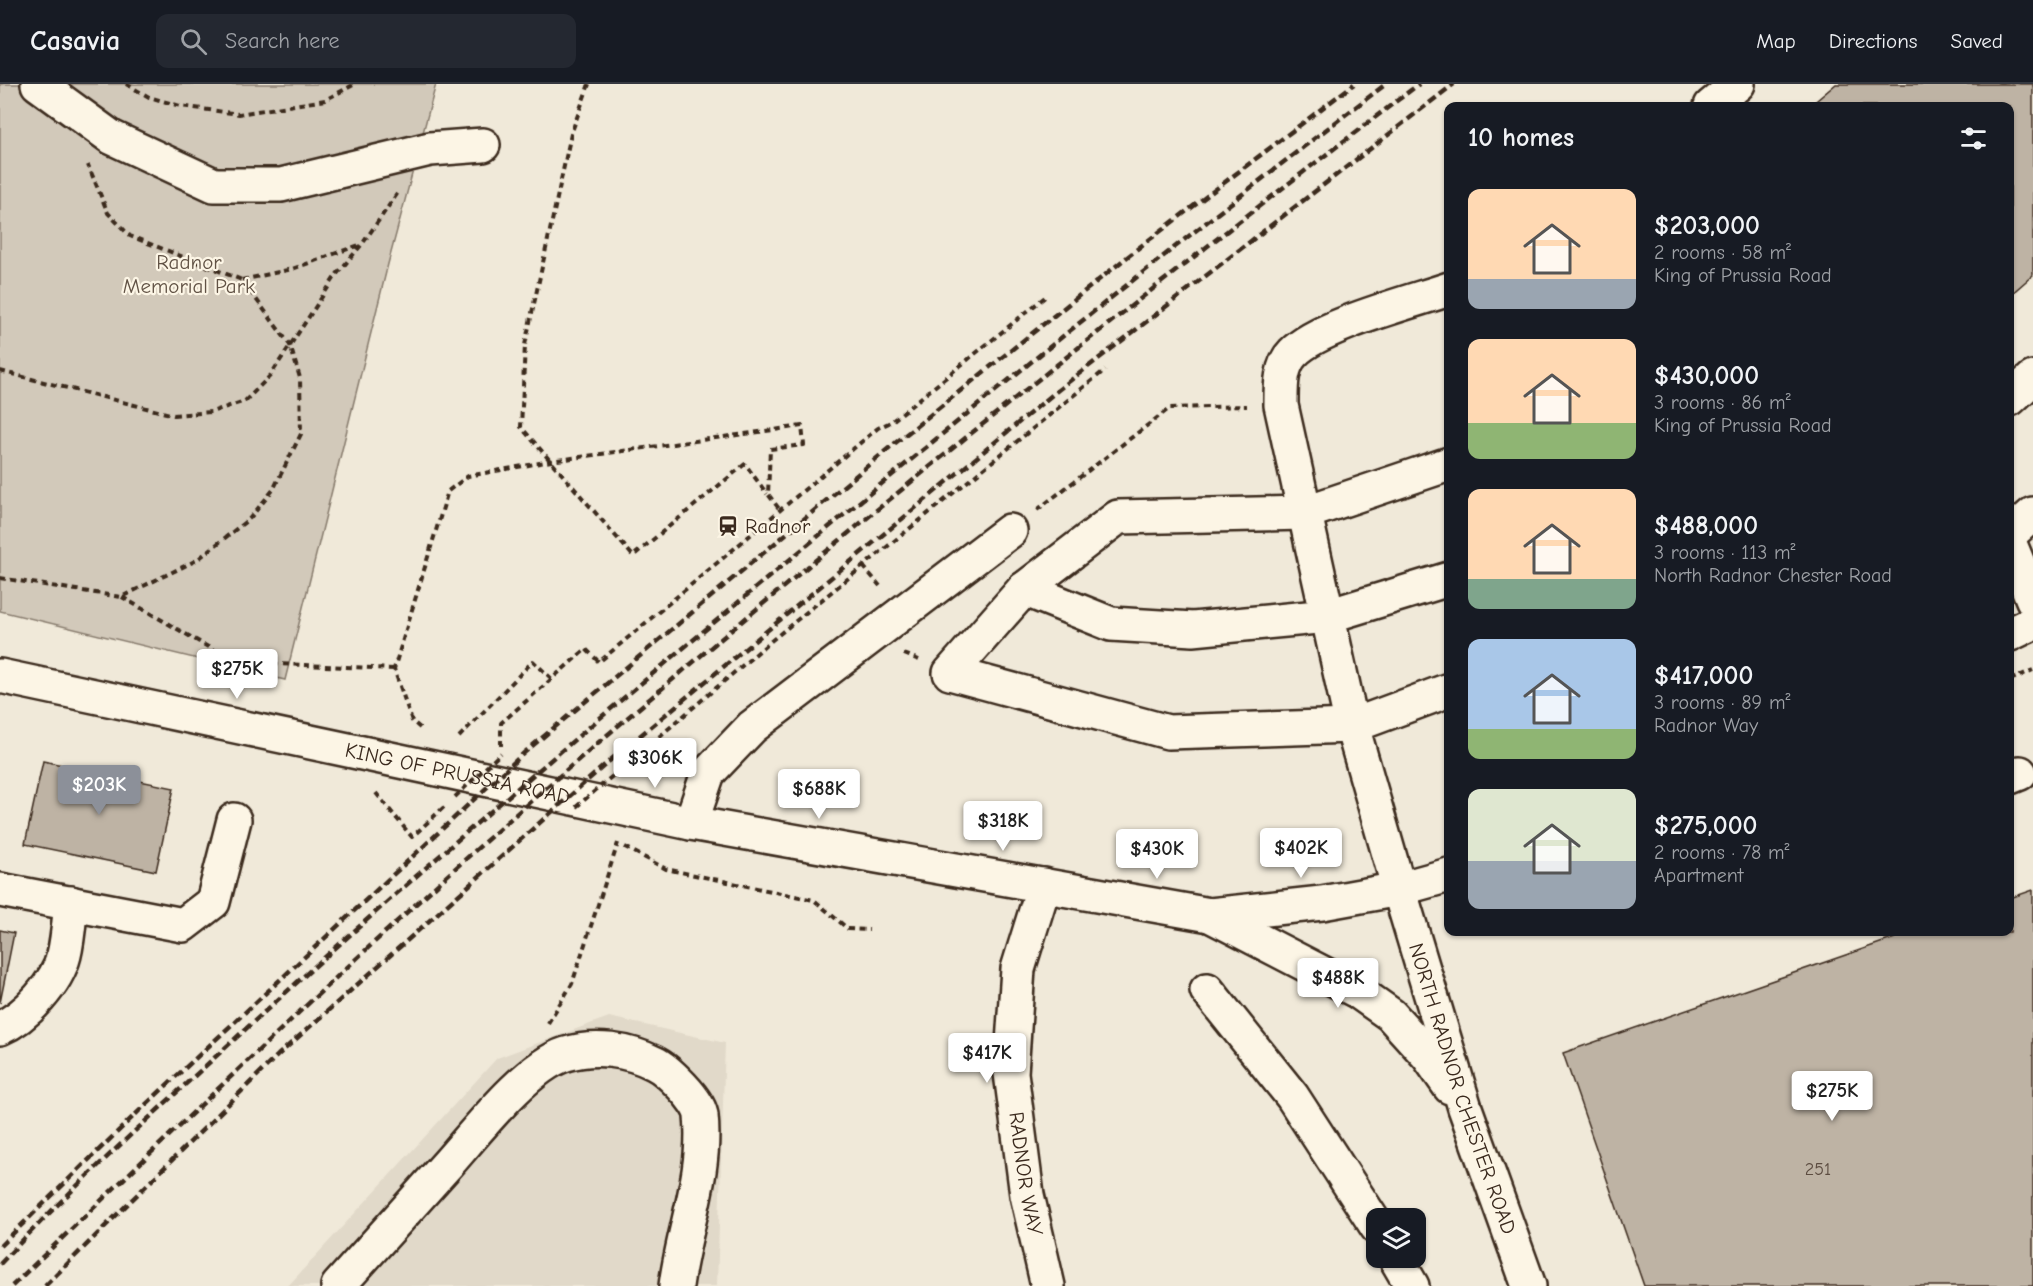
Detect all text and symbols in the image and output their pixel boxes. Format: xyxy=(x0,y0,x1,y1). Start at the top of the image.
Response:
search box xyxy=(156,14,576,68)
text: Casavia xyxy=(30,25,120,57)
icon: search xyxy=(177,25,210,58)
text: Search here xyxy=(225,28,340,54)
text: Map xyxy=(1756,29,1796,53)
text: Directions xyxy=(1829,29,1918,53)
text: Saved xyxy=(1951,29,2003,53)
icon: filters xyxy=(1957,122,1990,155)
text: 10 homes xyxy=(1468,123,1574,153)
text: $203,000 xyxy=(1654,211,1760,241)
icon: home xyxy=(1516,213,1588,285)
text: 2 rooms · 58 m² xyxy=(1654,241,1791,264)
park label: Radnor Memorial Park xyxy=(123,250,255,298)
text: King of Prussia Road xyxy=(1654,264,1832,287)
text: $430,000 xyxy=(1654,361,1759,391)
icon: home xyxy=(1516,363,1588,435)
text: 3 rooms · 86 m² xyxy=(1654,391,1791,414)
text: King of Prussia Road xyxy=(1654,414,1832,437)
text: $488,000 xyxy=(1654,511,1758,541)
icon: home xyxy=(1516,513,1588,585)
station icon: Radnor xyxy=(716,514,740,538)
place label: Radnor xyxy=(745,514,811,538)
text: 3 rooms · 113 m² xyxy=(1654,541,1795,564)
text: North Radnor Chester Road xyxy=(1654,564,1892,587)
pin: $275K xyxy=(195,649,279,700)
text: $275K xyxy=(211,657,263,680)
text: $417,000 xyxy=(1654,661,1753,691)
icon: home xyxy=(1516,663,1588,735)
text: 3 rooms · 89 m² xyxy=(1654,691,1790,714)
text: Radnor Way xyxy=(1654,714,1758,737)
street label: KING OF PRUSSIA ROAD xyxy=(343,738,572,809)
pin: $306K xyxy=(613,738,697,789)
text: $306K xyxy=(627,746,683,769)
pin: $203K xyxy=(57,765,141,816)
pin: $688K xyxy=(777,769,861,820)
text: $203K xyxy=(72,773,126,796)
text: $688K xyxy=(792,777,846,800)
pin: $318K xyxy=(961,801,1045,852)
text: $318K xyxy=(977,809,1029,832)
text: $275,000 xyxy=(1654,811,1757,841)
icon: home xyxy=(1516,813,1588,885)
pin: $402K xyxy=(1259,828,1343,879)
pin: $430K xyxy=(1115,829,1199,880)
text: $402K xyxy=(1274,836,1328,859)
text: $430K xyxy=(1130,837,1184,860)
text: 2 rooms · 78 m² xyxy=(1654,841,1790,864)
text: Apartment xyxy=(1654,864,1744,887)
street label: NORTH RADNOR CHESTER ROAD xyxy=(1404,940,1521,1237)
pin: $488K xyxy=(1296,958,1380,1009)
text: $488K xyxy=(1311,966,1365,989)
pin: $417K xyxy=(945,1033,1029,1084)
text: $417K xyxy=(962,1041,1012,1064)
pin: $275K xyxy=(1790,1071,1874,1122)
text: $275K xyxy=(1806,1079,1858,1102)
street label: RADNOR WAY xyxy=(1004,1110,1048,1239)
house number: 251 xyxy=(1805,1159,1831,1180)
map controls xyxy=(1366,1208,1426,1268)
button: layers xyxy=(1366,1208,1426,1268)

